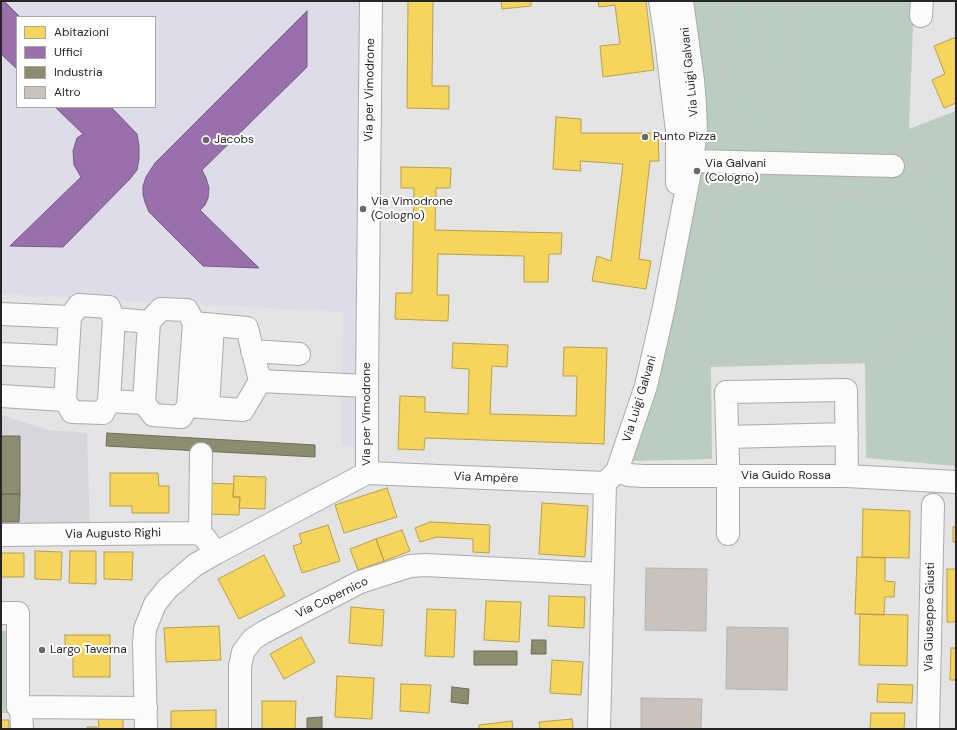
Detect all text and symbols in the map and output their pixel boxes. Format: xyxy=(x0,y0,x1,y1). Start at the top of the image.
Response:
legend xyxy=(16,16,156,108)
text: Abitazioni xyxy=(54,24,109,40)
street label: Via Luigi Galvani xyxy=(678,26,702,118)
street label: Via per Vimodrone xyxy=(362,38,378,142)
text: Uffici xyxy=(54,44,82,60)
text: Industria xyxy=(54,64,102,80)
text: Altro xyxy=(54,84,81,100)
place label: Punto Pizza xyxy=(653,130,716,144)
marker: Punto Pizza xyxy=(640,132,650,142)
place label: Jacobs xyxy=(214,133,254,147)
marker: Jacobs xyxy=(201,135,211,145)
place label: Via Galvani (Cologno) xyxy=(705,157,766,185)
marker: Via Galvani (Cologno) xyxy=(692,166,702,176)
place label: Via Vimodrone (Cologno) xyxy=(371,195,453,223)
marker: Via Vimodrone (Cologno) xyxy=(358,204,368,214)
street label: Via Luigi Galvani xyxy=(620,354,660,444)
street label: Via per Vimodrone xyxy=(360,362,374,466)
street label: Via Guido Rossa xyxy=(741,469,831,483)
street label: Via Ampère xyxy=(453,470,519,486)
street label: Via Augusto Righi xyxy=(65,526,161,542)
street label: Via Giuseppe Giusti xyxy=(922,562,938,672)
street label: Via Copernico xyxy=(293,574,371,622)
place label: Largo Taverna xyxy=(50,643,127,657)
marker: Largo Taverna xyxy=(37,645,47,655)

